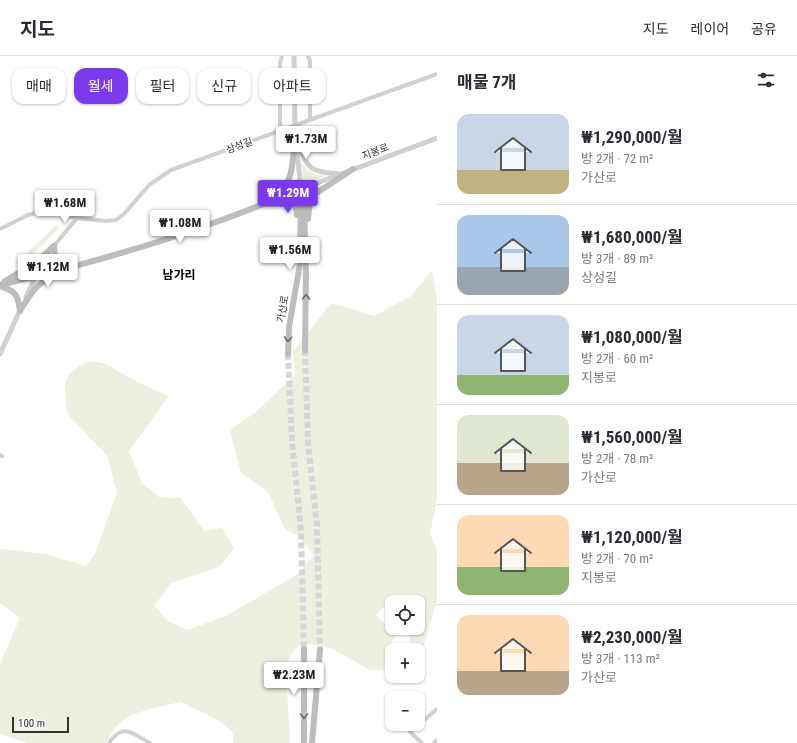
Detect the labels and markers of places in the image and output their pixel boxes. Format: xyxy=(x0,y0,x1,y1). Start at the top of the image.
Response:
pin: ₩1.73M xyxy=(273,126,339,160)
pin: ₩1.29M xyxy=(255,180,321,214)
pin: ₩1.68M xyxy=(32,190,98,224)
pin: ₩1.08M xyxy=(147,210,213,244)
pin: ₩1.56M xyxy=(257,237,323,271)
pin: ₩1.12M xyxy=(15,254,81,288)
pin: ₩2.23M xyxy=(261,662,327,696)

